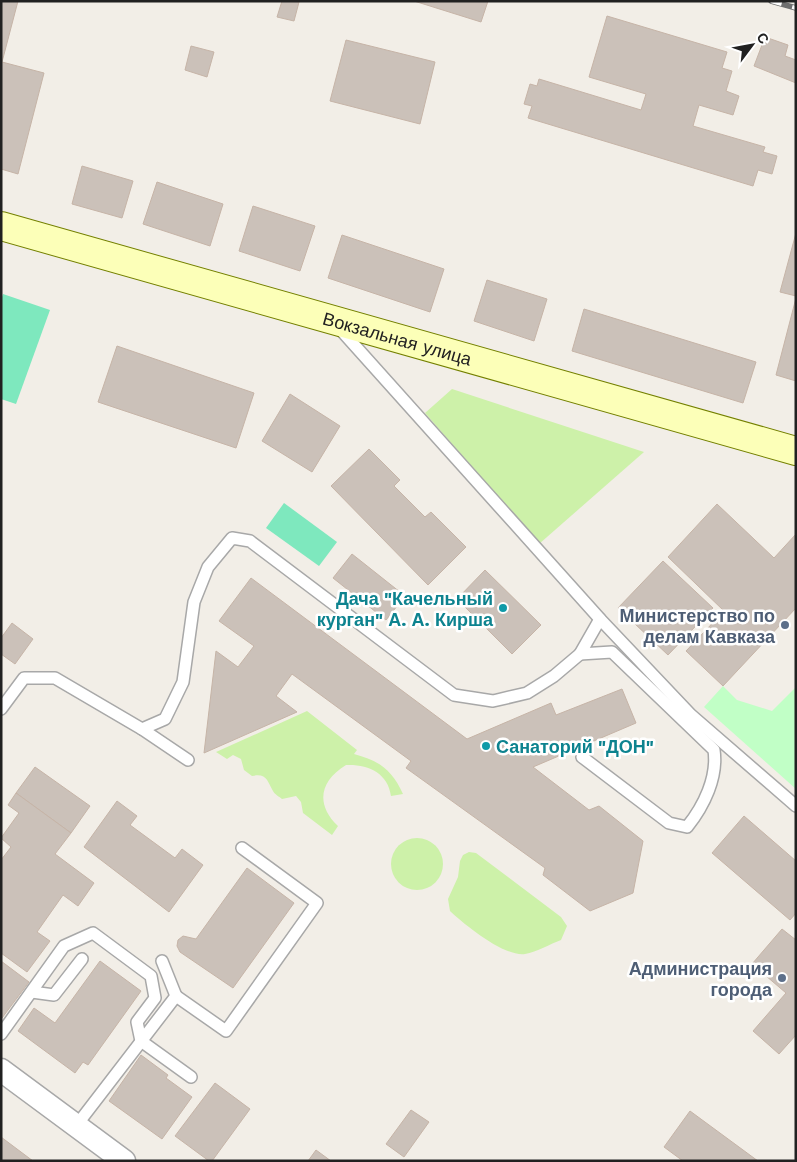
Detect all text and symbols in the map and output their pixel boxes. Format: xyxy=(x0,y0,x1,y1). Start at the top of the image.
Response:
north arrow xyxy=(727,20,777,70)
text: С xyxy=(754,30,772,47)
street label: Вокзальная улица xyxy=(321,307,475,369)
place label: Дача "Качельный курган" А. А. Кирша xyxy=(317,588,494,630)
marker: Дача "Качельный курган" А. А. Кирша xyxy=(497,602,509,614)
place label: Министерство по делам Кавказа xyxy=(620,605,776,647)
marker: Министерство по делам Кавказа xyxy=(779,619,791,631)
place label: Санаторий "ДОН" xyxy=(496,736,654,757)
marker: Санаторий "ДОН" xyxy=(480,740,492,752)
place label: Администрация города xyxy=(629,958,773,1000)
marker: Администрация города xyxy=(776,972,788,984)

